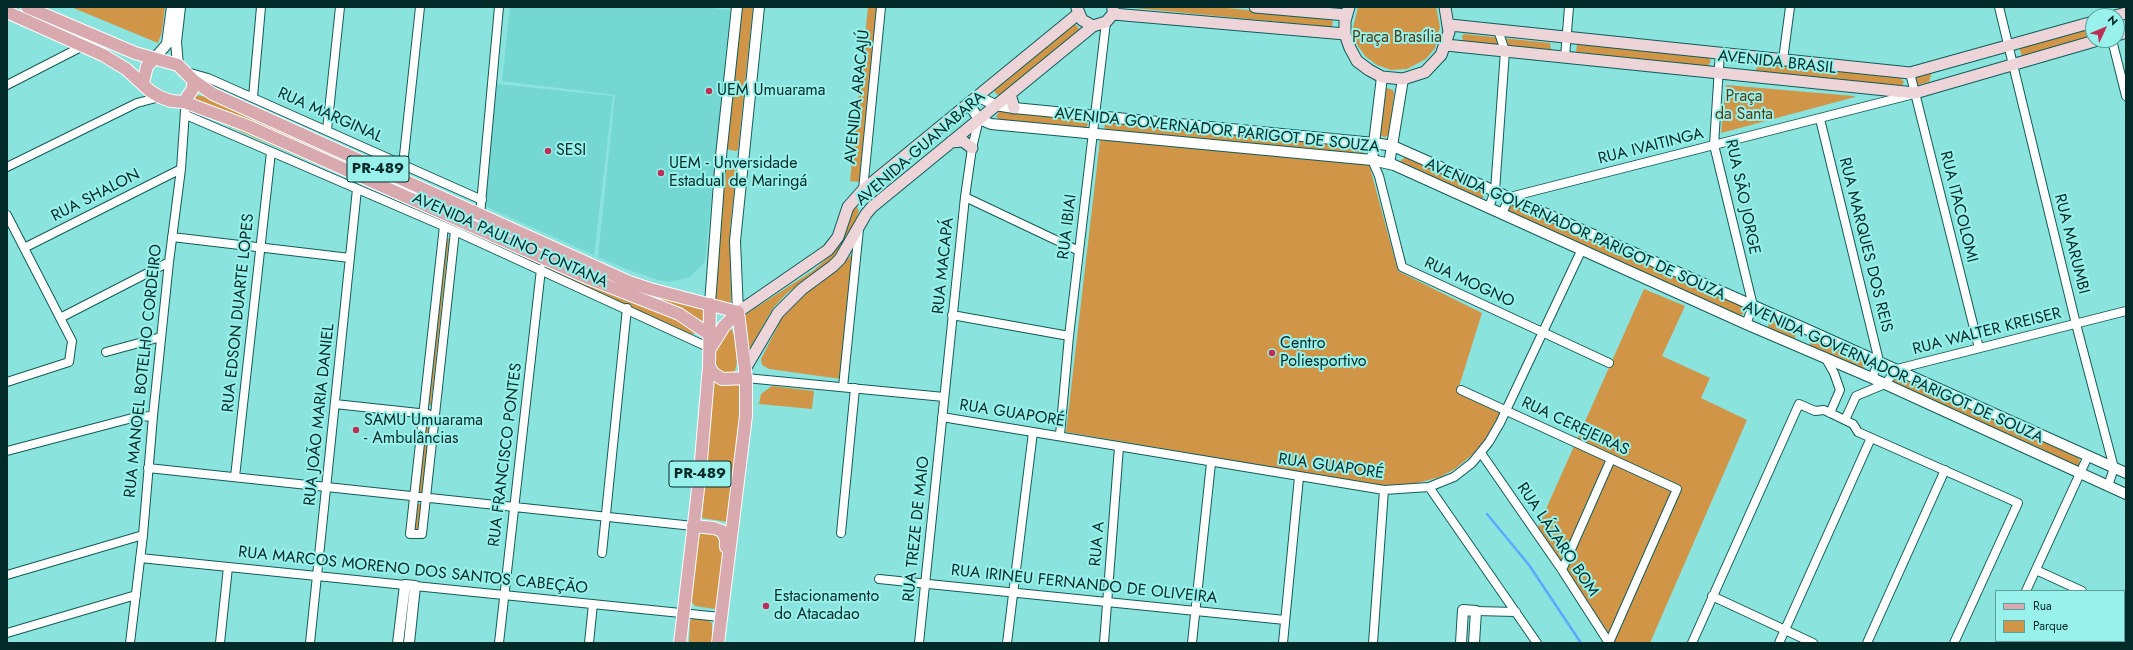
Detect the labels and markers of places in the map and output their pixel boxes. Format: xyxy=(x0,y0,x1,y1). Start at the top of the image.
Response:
place label: UEM Umuarama xyxy=(717,81,826,101)
marker: UEM Umuarama xyxy=(704,86,714,96)
place label: SESI xyxy=(556,141,586,161)
marker: SESI xyxy=(543,146,553,156)
place label: UEM - Unversidade Estadual de Maringá xyxy=(669,154,807,192)
marker: UEM - Unversidade Estadual de Maringá xyxy=(656,168,666,178)
place label: Centro Poliesportivo xyxy=(1280,334,1366,372)
marker: Centro Poliesportivo xyxy=(1267,348,1277,358)
place label: SAMU Umuarama - Ambulâncias xyxy=(364,411,483,449)
marker: SAMU Umuarama - Ambulâncias xyxy=(351,425,361,435)
place label: Estacionamento do Atacadao xyxy=(774,587,879,625)
marker: Estacionamento do Atacadao xyxy=(761,601,771,611)

